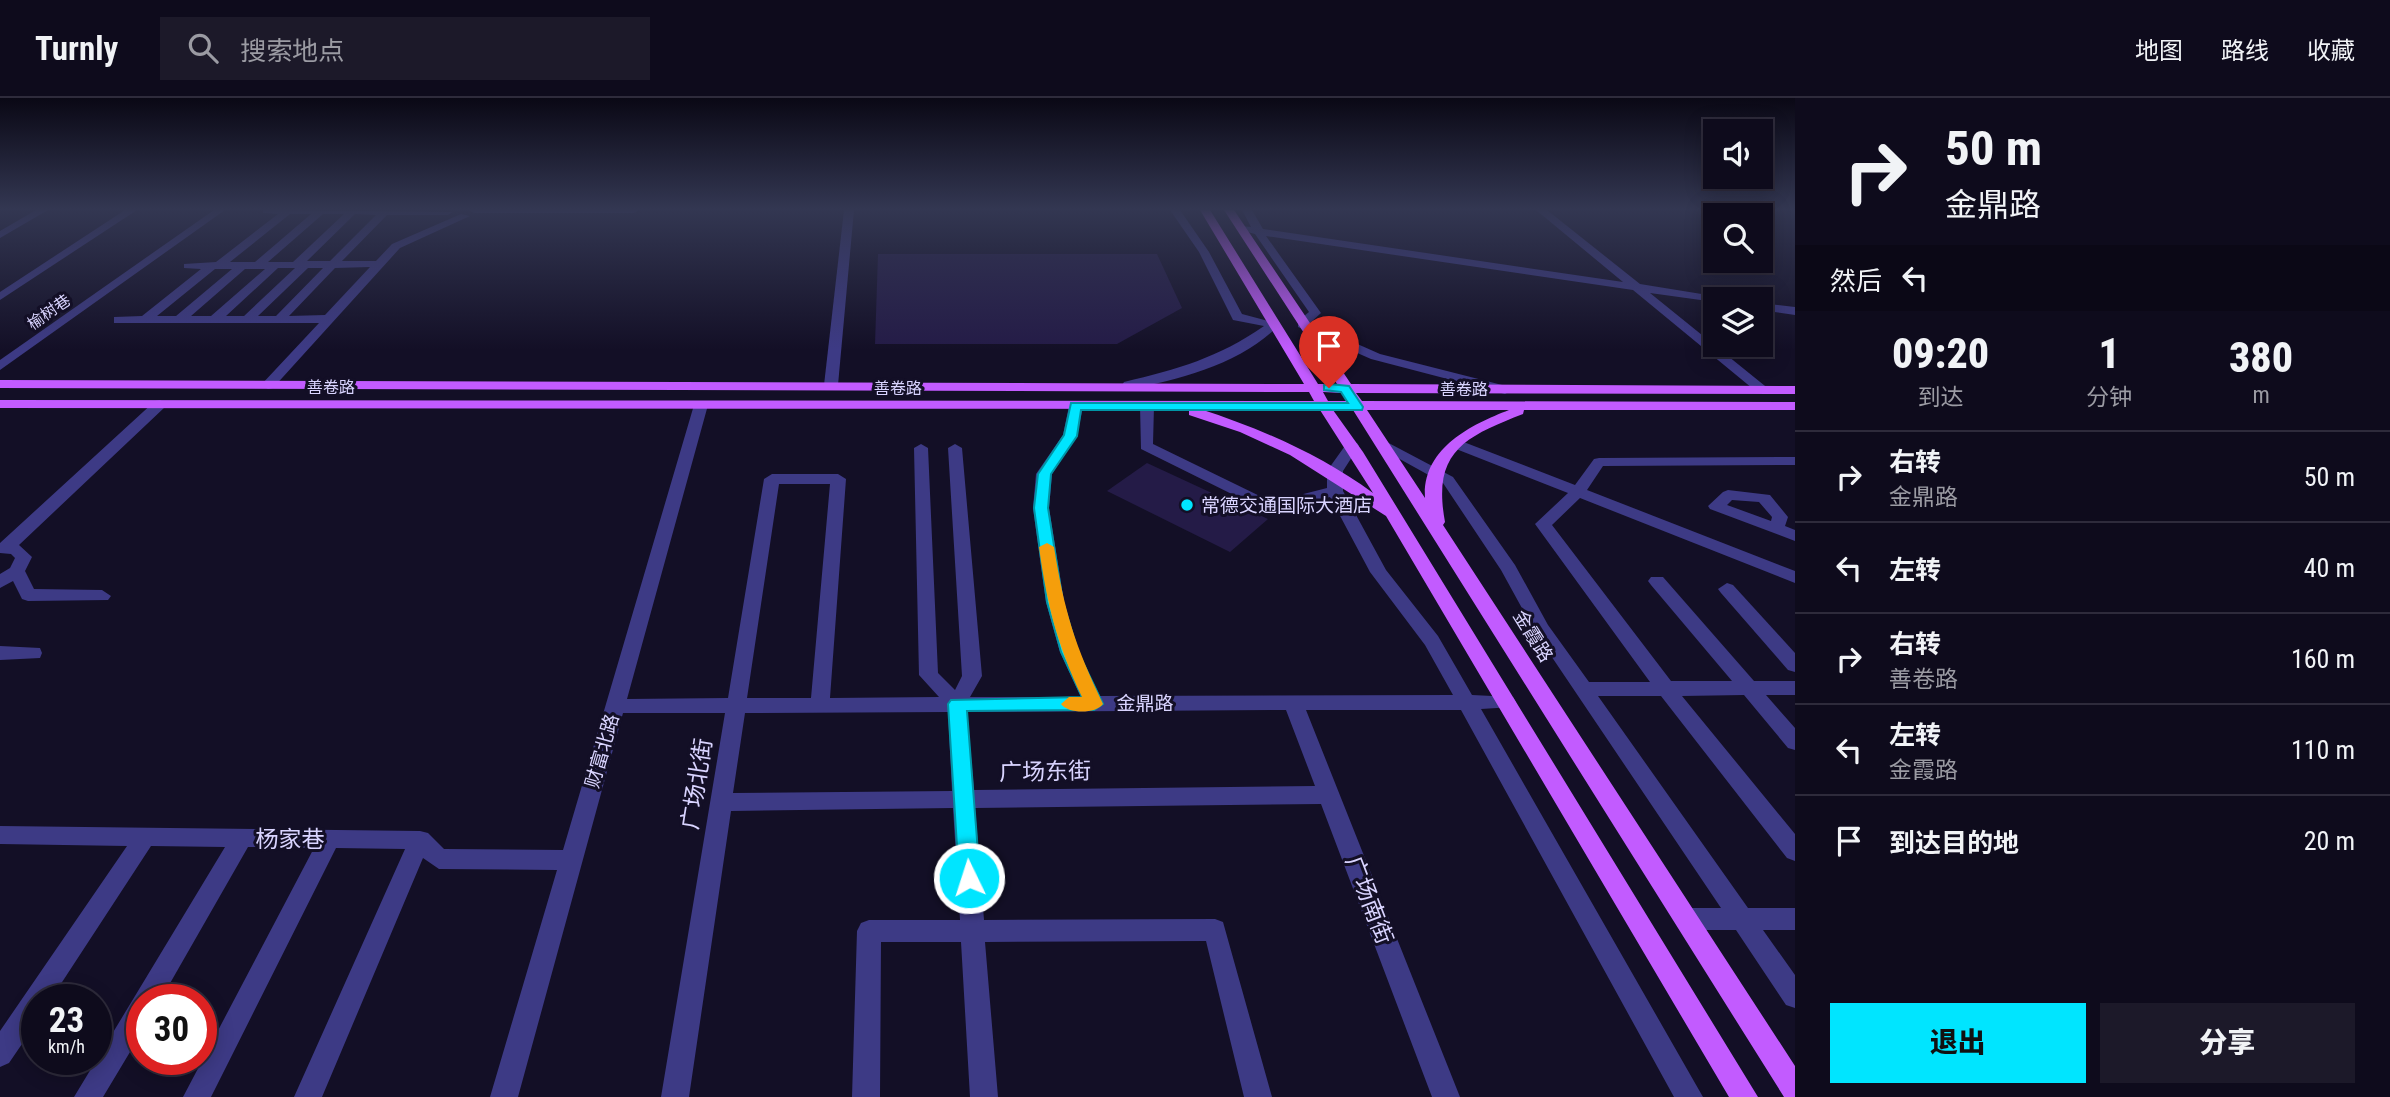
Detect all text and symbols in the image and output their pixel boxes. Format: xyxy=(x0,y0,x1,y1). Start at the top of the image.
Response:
search box xyxy=(160,17,650,80)
text: Turnly xyxy=(35,29,118,68)
icon: search xyxy=(184,29,222,67)
text: 搜索地点 xyxy=(240,36,344,66)
text: 地图 xyxy=(2135,37,2183,65)
text: 路线 xyxy=(2221,37,2269,65)
text: 收藏 xyxy=(2307,37,2355,65)
map controls xyxy=(1703,119,1773,357)
button: sound xyxy=(1703,119,1773,189)
text: 50 m xyxy=(1945,120,2042,177)
icon: right xyxy=(1830,126,1921,217)
text: 金鼎路 xyxy=(1945,186,2041,224)
button: search xyxy=(1703,203,1773,273)
icon: left xyxy=(1896,259,1934,297)
text: 然后 xyxy=(1830,266,1882,296)
button: layers xyxy=(1703,287,1773,357)
street label: 榆树巷 xyxy=(24,290,74,334)
pin xyxy=(1299,316,1359,388)
icon: arrive xyxy=(1310,327,1348,365)
text: 09:20 xyxy=(1892,329,1989,378)
text: 1 xyxy=(2098,329,2120,378)
text: 380 xyxy=(2229,333,2293,382)
street label: 善卷路 xyxy=(307,378,355,397)
street label: 善卷路 xyxy=(874,379,922,398)
street label: 善卷路 xyxy=(1440,380,1488,399)
text: m xyxy=(2252,382,2270,409)
text: 到达 xyxy=(1918,384,1964,411)
text: 分钟 xyxy=(2086,384,2132,411)
text: 右转 xyxy=(1889,447,1941,477)
icon: right xyxy=(1830,458,1868,496)
text: 50 m xyxy=(2304,462,2355,492)
text: 金鼎路 xyxy=(1889,484,1958,511)
place label: 常德交通国际大酒店 xyxy=(1201,494,1372,517)
marker: 常德交通国际大酒店 xyxy=(1179,497,1195,513)
icon: left xyxy=(1830,549,1868,587)
text: 40 m xyxy=(2304,553,2355,583)
text: 左转 xyxy=(1889,555,1941,585)
street label: 金霞路 xyxy=(1508,606,1558,666)
text: 右转 xyxy=(1889,629,1941,659)
icon: right xyxy=(1830,640,1868,678)
text: 160 m xyxy=(2291,644,2355,674)
text: 善卷路 xyxy=(1889,666,1958,693)
street label: 金鼎路 xyxy=(1116,692,1174,715)
street label: 财富北路 xyxy=(580,711,624,791)
text: 左转 xyxy=(1889,720,1941,750)
icon: left xyxy=(1830,731,1868,769)
text: 110 m xyxy=(2291,735,2355,765)
street label: 广场北街 xyxy=(676,736,718,832)
text: 金霞路 xyxy=(1889,757,1958,784)
street label: 广场东街 xyxy=(999,758,1091,786)
icon: arrive xyxy=(1830,822,1868,860)
street label: 杨家巷 xyxy=(256,826,325,853)
text: 20 m xyxy=(2304,826,2355,856)
text: 到达目的地 xyxy=(1889,828,2019,858)
position arrow xyxy=(932,841,1006,915)
street label: 广场南街 xyxy=(1340,852,1398,948)
speed limit sign: 30 xyxy=(126,984,217,1075)
text: 23 xyxy=(49,1000,84,1041)
button: 退出 xyxy=(1830,1003,2086,1083)
button: 分享 xyxy=(2100,1003,2355,1083)
text: km/h xyxy=(48,1036,85,1057)

